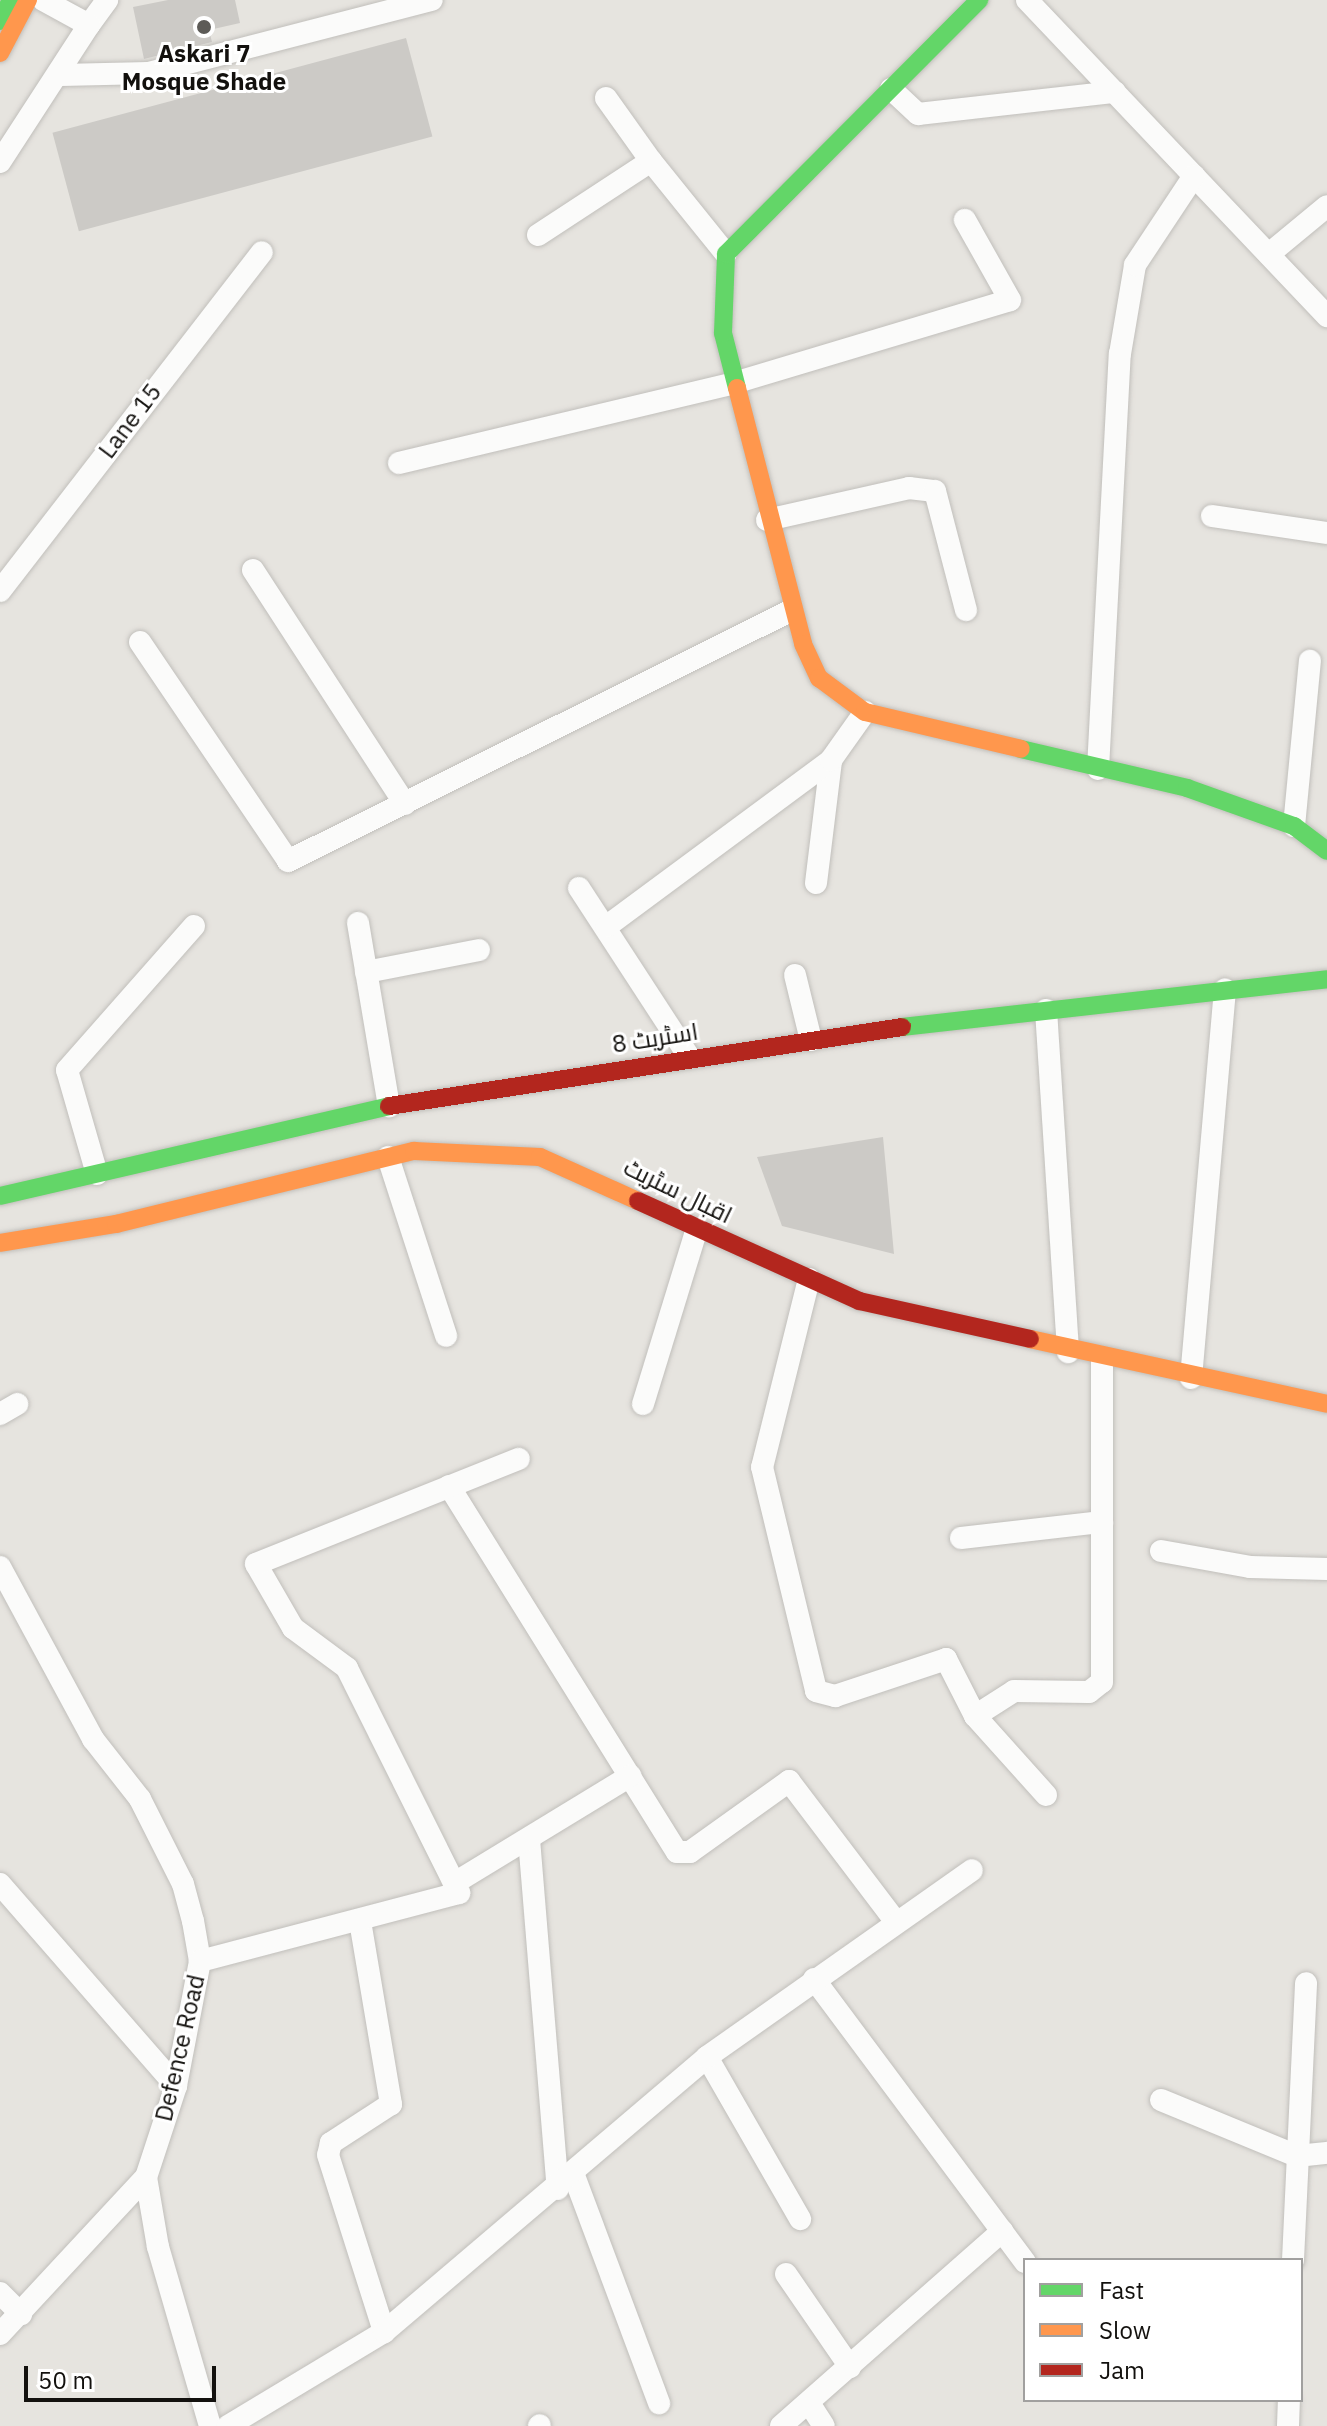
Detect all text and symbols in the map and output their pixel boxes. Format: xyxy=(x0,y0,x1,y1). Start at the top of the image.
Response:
marker: Askari 7 Mosque Shade xyxy=(195,18,213,36)
place label: Askari 7 Mosque Shade xyxy=(122,40,286,96)
street label: Lane 15 xyxy=(93,378,167,464)
street label: اسٹریٹ 8 xyxy=(610,1017,700,1059)
street label: اقبال سٹریٹ xyxy=(619,1152,737,1230)
street label: Defence Road xyxy=(149,1972,211,2124)
legend xyxy=(1023,2258,1303,2402)
text: Fast xyxy=(1099,2274,1144,2306)
text: Slow xyxy=(1099,2314,1151,2346)
scale bar xyxy=(28,2350,220,2400)
text: Jam xyxy=(1099,2354,1145,2386)
text: 50 m xyxy=(38,2364,93,2396)

